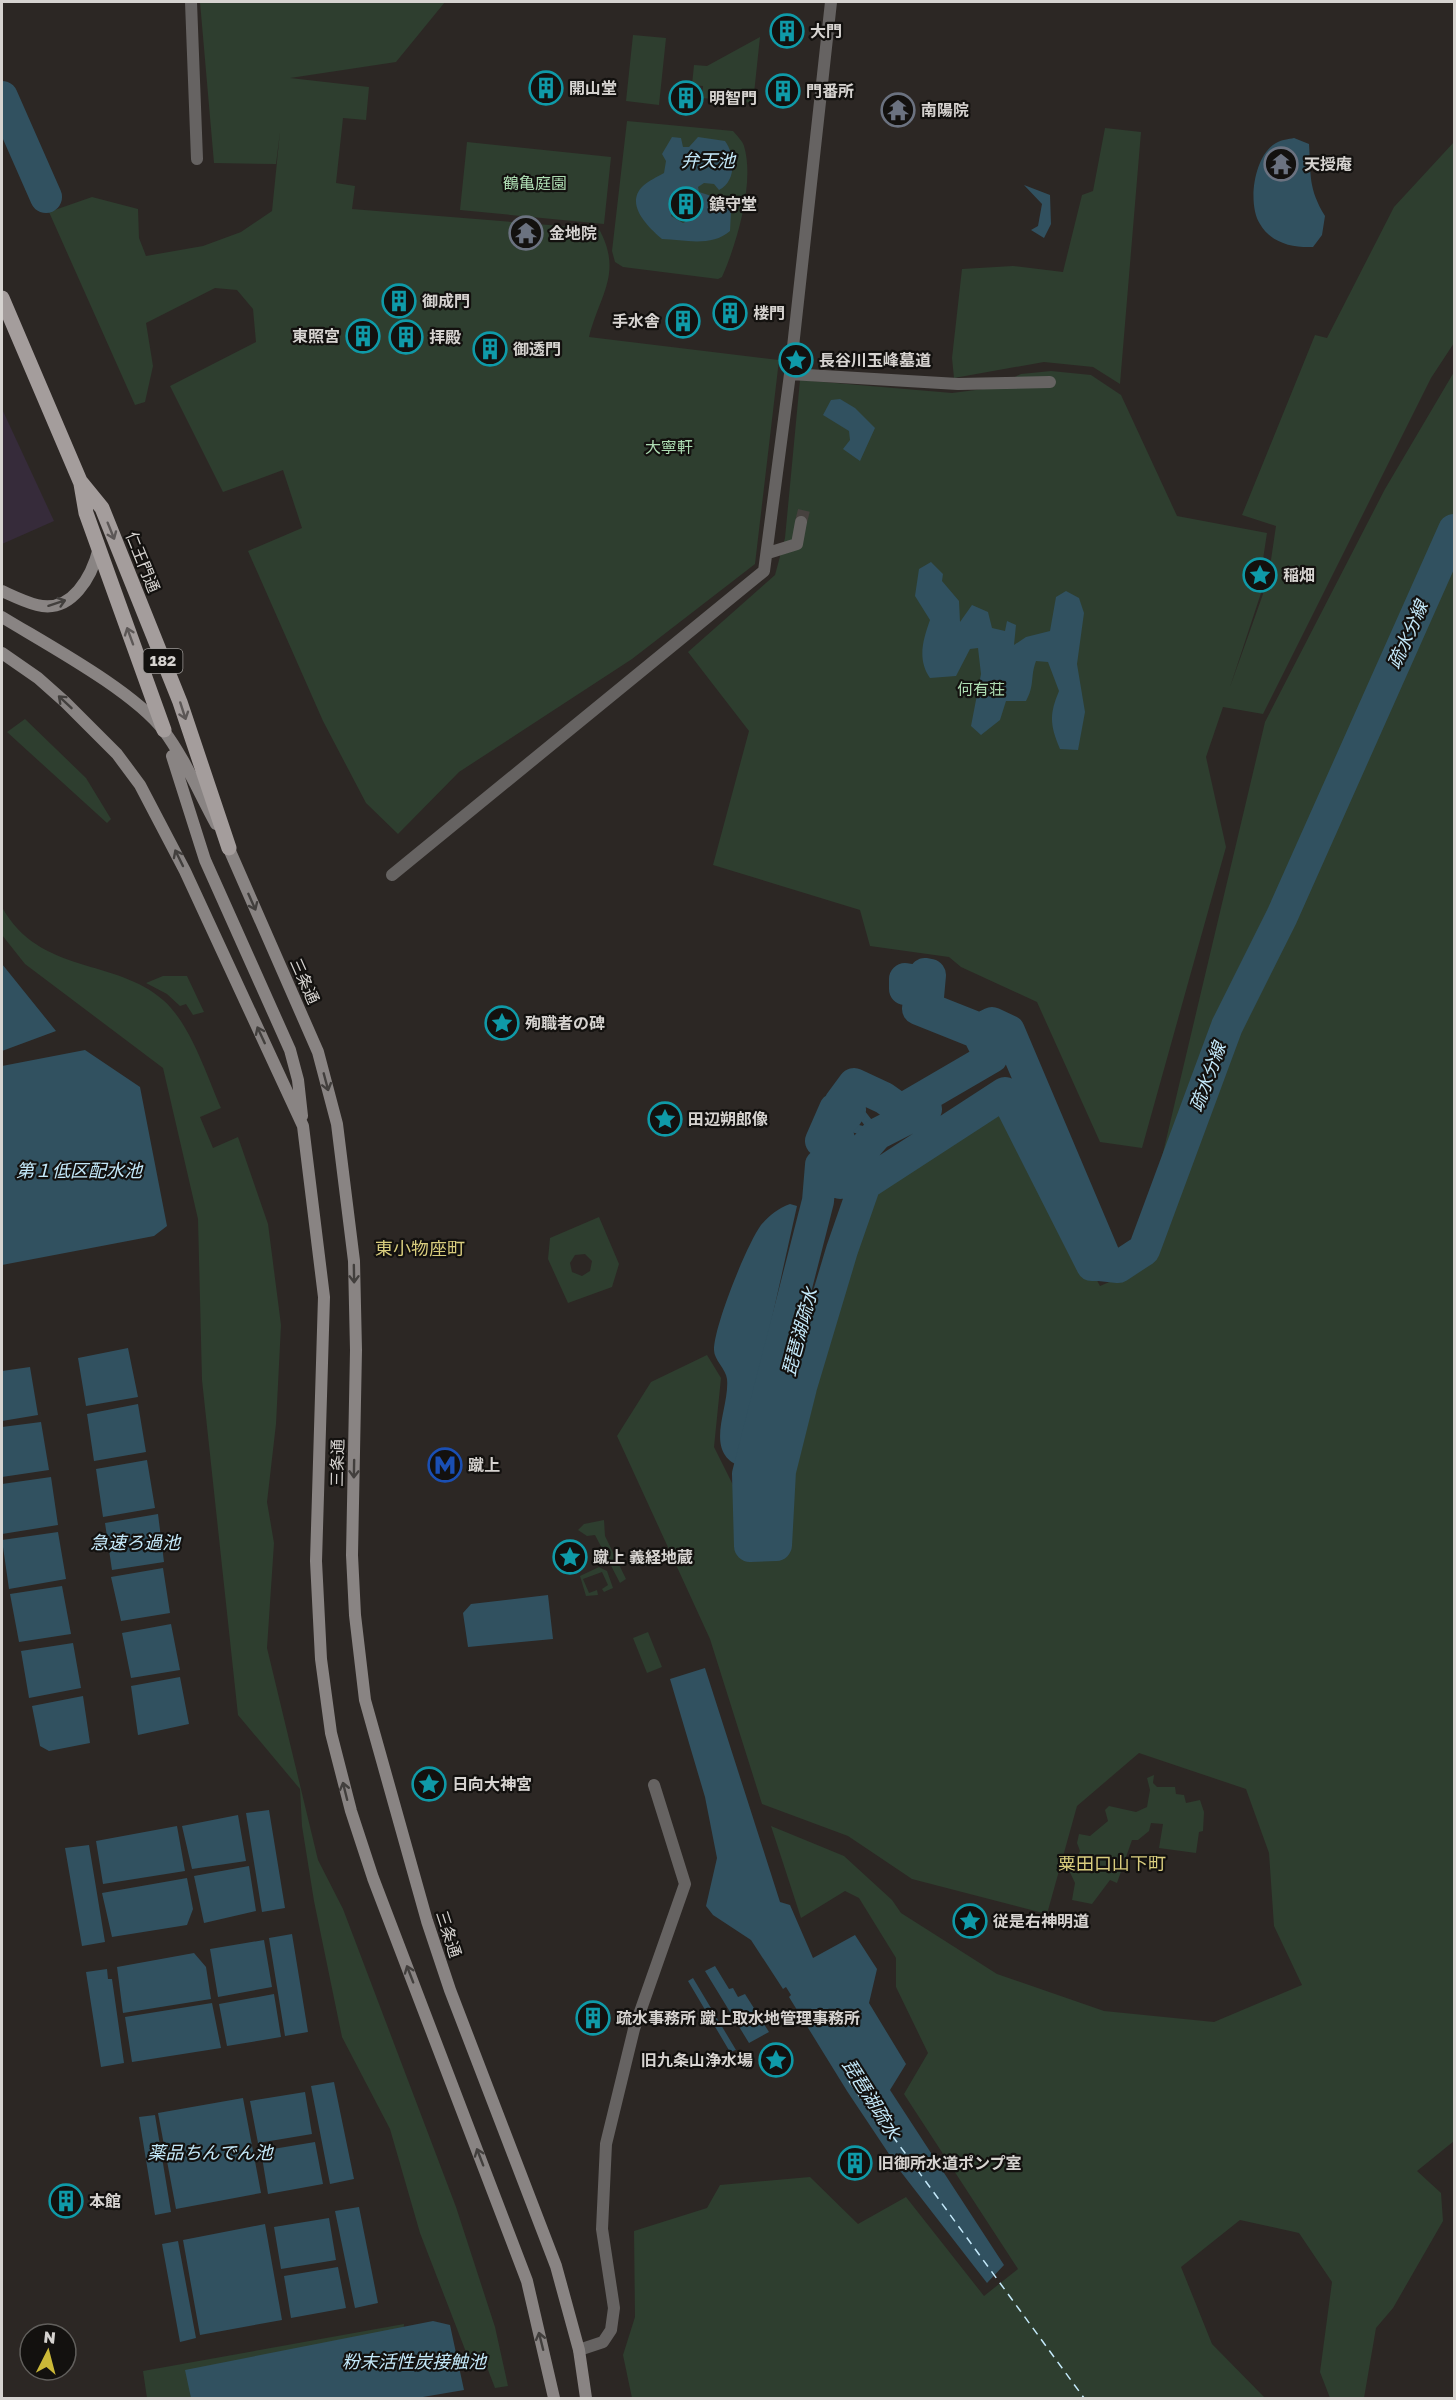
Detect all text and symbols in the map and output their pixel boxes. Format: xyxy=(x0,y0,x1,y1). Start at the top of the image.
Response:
building icon: 大門 xyxy=(769,13,805,49)
place label: 大門 xyxy=(810,21,842,41)
building icon: 開山堂 xyxy=(528,70,564,106)
building icon: 門番所 xyxy=(765,73,801,109)
place label: 開山堂 xyxy=(569,78,617,98)
building icon: 明智門 xyxy=(668,80,704,116)
place label: 門番所 xyxy=(806,81,854,101)
place label: 明智門 xyxy=(709,88,757,108)
temple icon: 南陽院 xyxy=(880,92,916,128)
place label: 南陽院 xyxy=(921,100,969,120)
temple icon: 天授庵 xyxy=(1263,146,1299,182)
water label: 弁天池 xyxy=(681,149,737,171)
place label: 天授庵 xyxy=(1304,154,1352,174)
park label: 鶴亀庭園 xyxy=(503,173,567,193)
building icon: 鎮守堂 xyxy=(668,186,704,222)
place label: 鎮守堂 xyxy=(709,194,757,214)
temple icon: 金地院 xyxy=(508,215,544,251)
place label: 金地院 xyxy=(549,223,597,243)
building icon: 御成門 xyxy=(381,283,417,319)
place label: 御成門 xyxy=(422,291,470,311)
building icon: 楼門 xyxy=(712,295,748,331)
building icon: 手水舎 xyxy=(665,303,701,339)
place label: 楼門 xyxy=(753,303,785,323)
place label: 手水舎 xyxy=(612,311,660,331)
building icon: 東照宮 xyxy=(345,318,381,354)
building icon: 拝殿 xyxy=(388,319,424,355)
place label: 東照宮 xyxy=(292,326,340,346)
place label: 拝殿 xyxy=(429,327,461,347)
building icon: 御透門 xyxy=(472,331,508,367)
place label: 御透門 xyxy=(513,339,561,359)
place icon: 長谷川玉峰墓道 xyxy=(778,342,814,378)
place label: 長谷川玉峰墓道 xyxy=(819,350,931,370)
park label: 大寧軒 xyxy=(645,437,693,457)
one-way arrow xyxy=(106,521,117,539)
street label: 仁王門通 xyxy=(122,529,164,595)
place icon: 稲畑 xyxy=(1242,557,1278,593)
place label: 稲畑 xyxy=(1283,565,1315,585)
water label: 疏水分線 xyxy=(1382,595,1433,672)
one-way arrow xyxy=(47,597,66,608)
one-way arrow xyxy=(124,627,135,646)
road number: 182 xyxy=(144,649,182,673)
park label: 何有荘 xyxy=(957,679,1005,699)
one-way arrow xyxy=(57,695,72,709)
one-way arrow xyxy=(178,701,189,720)
one-way arrow xyxy=(172,849,184,867)
one-way arrow xyxy=(247,892,258,910)
street label: 三条通 xyxy=(286,955,324,1007)
place icon: 殉職者の碑 xyxy=(484,1005,520,1041)
place label: 殉職者の碑 xyxy=(525,1013,605,1033)
one-way arrow xyxy=(254,1026,266,1044)
water label: 疏水分線 xyxy=(1184,1037,1230,1114)
one-way arrow xyxy=(321,1072,332,1091)
place icon: 田辺朔郎像 xyxy=(647,1101,683,1137)
place label: 田辺朔郎像 xyxy=(688,1109,768,1129)
water label: 第１低区配水池 xyxy=(16,1159,144,1181)
district label: 東小物座町 xyxy=(375,1237,465,1259)
one-way arrow xyxy=(348,1264,360,1284)
water label: 琵琶湖疏水 xyxy=(777,1283,822,1378)
street label: 三条通 xyxy=(327,1439,347,1487)
metro station icon: 蹴上 xyxy=(427,1447,463,1483)
place label: 蹴上 xyxy=(468,1455,500,1475)
one-way arrow xyxy=(348,1459,360,1479)
water label: 急速ろ過池 xyxy=(90,1531,182,1553)
place icon: 蹴上 義経地蔵 xyxy=(552,1539,588,1575)
place label: 蹴上 義経地蔵 xyxy=(593,1547,693,1567)
place icon: 日向大神宮 xyxy=(411,1766,447,1802)
place label: 日向大神宮 xyxy=(452,1774,532,1794)
one-way arrow xyxy=(339,1782,351,1801)
district label: 粟田口山下町 xyxy=(1058,1852,1166,1874)
place icon: 従是右神明道 xyxy=(952,1903,988,1939)
street label: 三条通 xyxy=(432,1908,466,1960)
place label: 従是右神明道 xyxy=(993,1911,1089,1931)
one-way arrow xyxy=(404,1966,415,1984)
building icon: 疏水事務所 蹴上取水地管理事務所 xyxy=(575,2000,611,2036)
place label: 疏水事務所 蹴上取水地管理事務所 xyxy=(616,2008,860,2028)
place icon: 旧九条山浄水場 xyxy=(758,2042,794,2078)
place label: 旧九条山浄水場 xyxy=(641,2050,753,2070)
water label: 琵琶湖疏水 xyxy=(839,2054,906,2144)
water label: 薬品ちんでん池 xyxy=(147,2141,275,2163)
building icon: 旧御所水道ポンプ室 xyxy=(837,2145,873,2181)
one-way arrow xyxy=(474,2148,485,2166)
place label: 旧御所水道ポンプ室 xyxy=(878,2153,1022,2173)
building icon: 本館 xyxy=(48,2183,84,2219)
place label: 本館 xyxy=(89,2191,121,2211)
north arrow xyxy=(18,2322,78,2382)
text: N xyxy=(42,2327,57,2348)
one-way arrow xyxy=(535,2332,547,2351)
water label: 粉末活性炭接触池 xyxy=(342,2350,488,2372)

